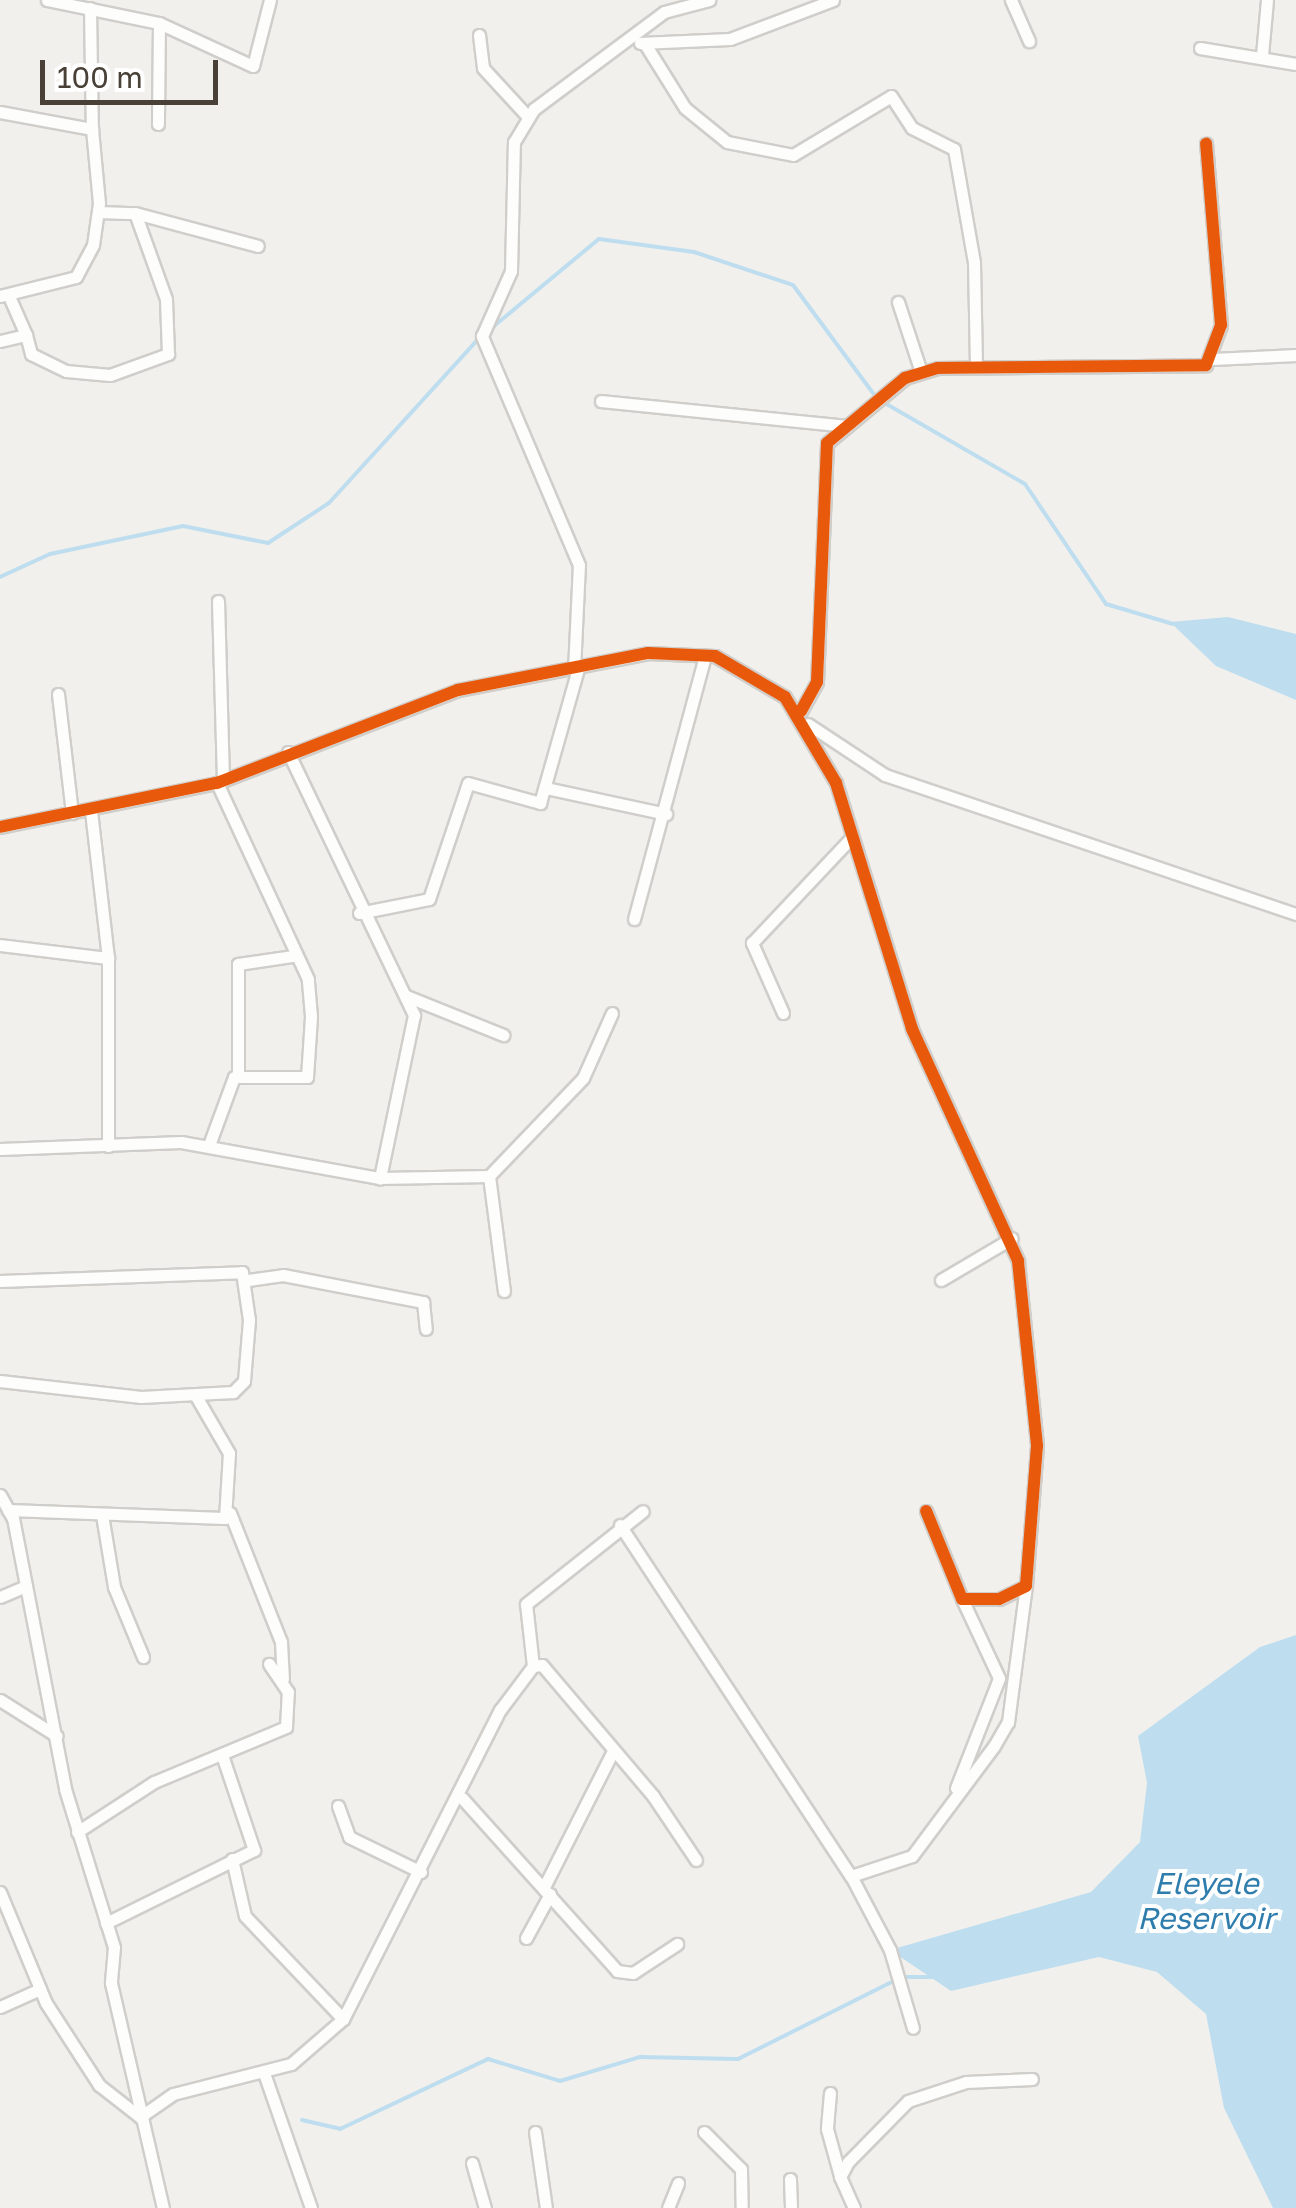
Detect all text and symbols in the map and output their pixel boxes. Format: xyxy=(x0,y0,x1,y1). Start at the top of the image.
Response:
scale bar xyxy=(45,40,222,102)
text: 100 m xyxy=(57,59,143,95)
water label: Eleyele Reservoir xyxy=(1137,1865,1275,1936)

